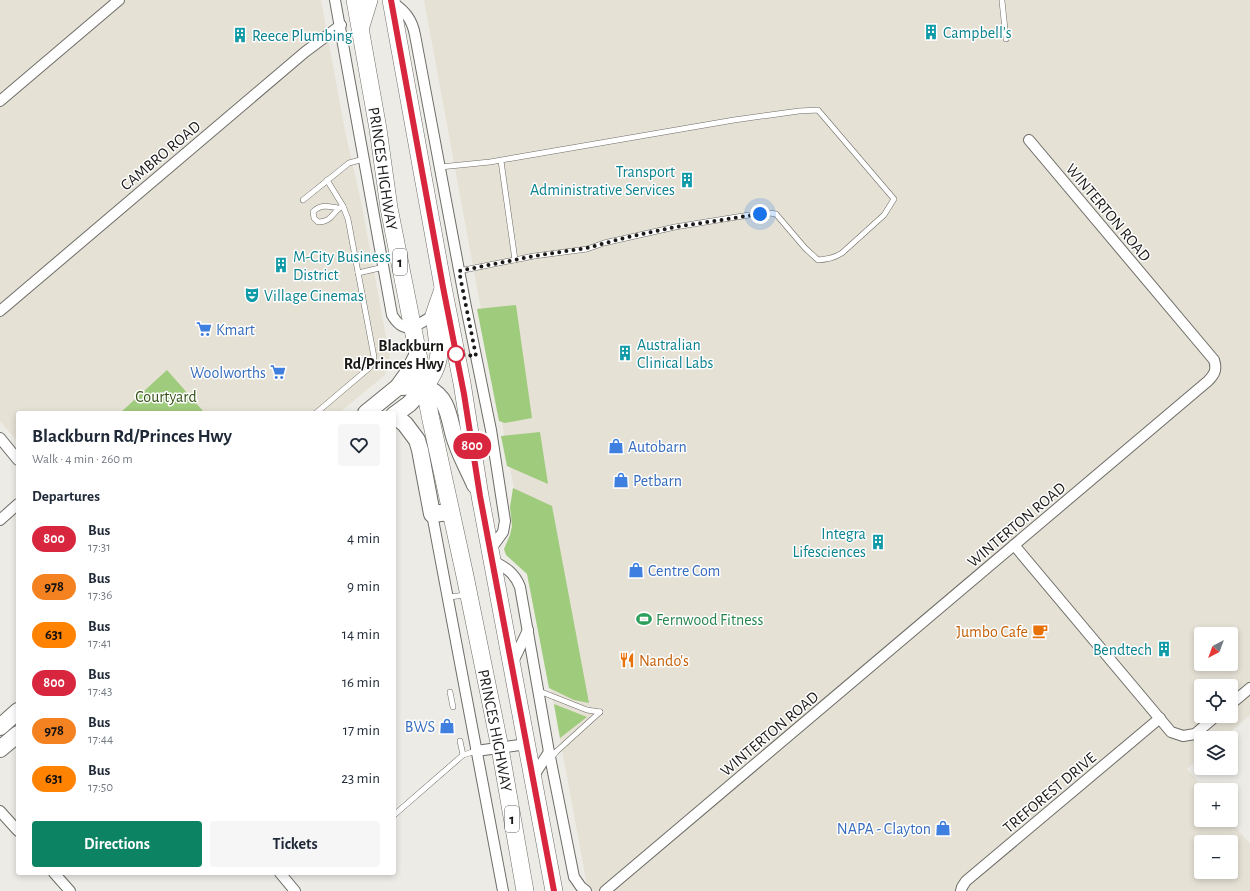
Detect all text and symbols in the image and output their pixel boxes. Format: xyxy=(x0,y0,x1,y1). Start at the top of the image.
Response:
building icon: Campbell's xyxy=(922,23,940,41)
place label: Campbell's xyxy=(943,25,1012,41)
building icon: Reece Plumbing xyxy=(231,26,249,44)
place label: Reece Plumbing xyxy=(252,28,353,44)
street label: PRINCES HIGHWAY xyxy=(365,106,400,232)
street label: CAMBRO ROAD xyxy=(118,118,204,194)
street label: WINTERTON ROAD xyxy=(1063,161,1154,265)
place label: Transport Administrative Services xyxy=(530,164,675,198)
building icon: Transport Administrative Services xyxy=(678,171,696,189)
your location xyxy=(750,204,770,224)
place label: M-City Business District xyxy=(293,249,391,283)
road number: 1 xyxy=(393,249,407,275)
building icon: M-City Business District xyxy=(272,256,290,274)
theatre icon: Village Cinemas xyxy=(243,286,261,304)
place label: Village Cinemas xyxy=(264,288,364,304)
supermarket icon: Kmart xyxy=(195,320,213,338)
place label: Kmart xyxy=(216,322,255,338)
place label: Australian Clinical Labs xyxy=(637,337,714,371)
place label: Blackburn Rd/Princes Hwy xyxy=(344,338,445,373)
building icon: Australian Clinical Labs xyxy=(616,344,634,362)
marker: Blackburn Rd/Princes Hwy xyxy=(447,345,465,363)
supermarket icon: Woolworths xyxy=(269,363,287,381)
place label: Woolworths xyxy=(190,365,266,381)
park label: Courtyard xyxy=(135,389,197,406)
button: heart xyxy=(338,424,380,466)
text: Blackburn Rd/Princes Hwy xyxy=(32,427,232,446)
line badge: 800 xyxy=(449,433,495,459)
shop icon: Autobarn xyxy=(607,437,625,455)
text: 800 xyxy=(461,439,483,453)
place label: Autobarn xyxy=(628,439,687,455)
text: Walk · 4 min · 260 m xyxy=(32,453,133,466)
shop icon: Petbarn xyxy=(612,471,630,489)
place label: Petbarn xyxy=(633,473,682,489)
street label: WINTERTON ROAD xyxy=(965,479,1069,570)
text: Departures xyxy=(32,489,100,504)
text: Bus xyxy=(88,523,110,538)
place label: Integra Lifesciences xyxy=(792,526,866,560)
text: 4 min xyxy=(347,531,380,546)
text: 800 xyxy=(43,532,65,546)
building icon: Integra Lifesciences xyxy=(869,533,887,551)
text: 17:31 xyxy=(88,541,111,554)
shop icon: Centre Com xyxy=(627,561,645,579)
place label: Centre Com xyxy=(648,563,720,579)
text: Bus xyxy=(88,571,110,586)
text: 9 min xyxy=(347,579,380,594)
text: 978 xyxy=(44,580,64,594)
text: 17:36 xyxy=(88,589,112,602)
sports icon: Fernwood Fitness xyxy=(635,610,653,628)
place label: Fernwood Fitness xyxy=(656,612,764,628)
text: Bus xyxy=(88,619,110,634)
cafe icon: Jumbo Cafe xyxy=(1031,622,1049,640)
place label: Jumbo Cafe xyxy=(956,624,1028,640)
text: 14 min xyxy=(342,627,380,642)
north arrow xyxy=(1194,627,1238,671)
map controls xyxy=(1194,627,1238,879)
text: 631 xyxy=(45,628,63,642)
text: 17:41 xyxy=(88,637,112,650)
building icon: Bendtech xyxy=(1155,640,1173,658)
place label: Bendtech xyxy=(1093,642,1152,658)
restaurant icon: Nando's xyxy=(618,651,636,669)
place label: Nando's xyxy=(639,653,689,669)
text: Bus xyxy=(88,667,110,682)
street label: PRINCES HIGHWAY xyxy=(475,668,515,794)
text: 16 min xyxy=(342,675,380,690)
text: 800 xyxy=(43,676,65,690)
button: locate xyxy=(1194,679,1238,723)
text: 17:43 xyxy=(88,685,112,698)
street label: WINTERTON ROAD xyxy=(718,688,822,779)
text: Bus xyxy=(88,715,110,730)
shop icon: BWS xyxy=(438,717,456,735)
place label: BWS xyxy=(405,719,435,735)
text: 17 min xyxy=(343,723,380,738)
text: 978 xyxy=(44,724,64,738)
button: layers xyxy=(1194,731,1238,775)
text: 17:44 xyxy=(88,733,113,746)
street label: TREFOREST DRIVE xyxy=(1000,749,1099,836)
text: Bus xyxy=(88,763,110,778)
text: 23 min xyxy=(341,771,380,786)
text: 631 xyxy=(45,772,63,786)
text: 17:50 xyxy=(88,781,113,794)
button: + xyxy=(1194,783,1238,827)
road number: 1 xyxy=(505,806,519,832)
shop icon: NAPA - Clayton xyxy=(934,819,952,837)
button: Directions xyxy=(32,821,202,867)
button: Tickets xyxy=(210,821,380,867)
place label: NAPA - Clayton xyxy=(837,821,931,838)
button: − xyxy=(1194,835,1238,879)

